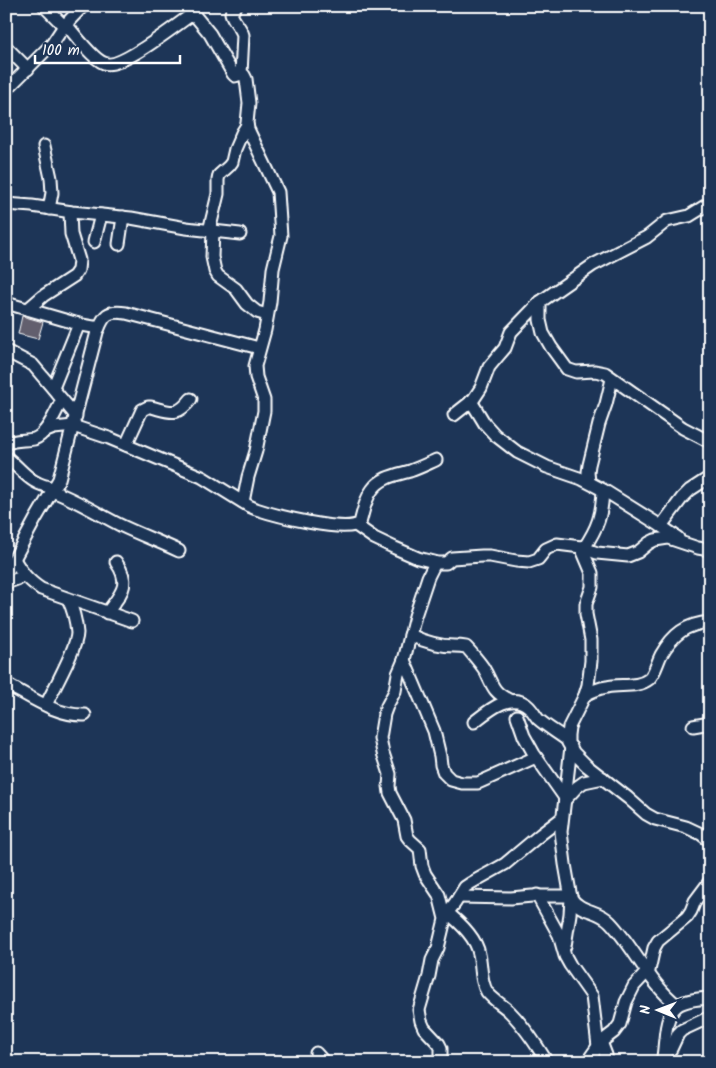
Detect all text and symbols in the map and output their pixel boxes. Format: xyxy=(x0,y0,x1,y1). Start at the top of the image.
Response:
scale bar xyxy=(35,32,180,64)
text: 100 m xyxy=(42,39,80,63)
north arrow xyxy=(634,986,684,1036)
text: N xyxy=(635,1005,657,1014)

